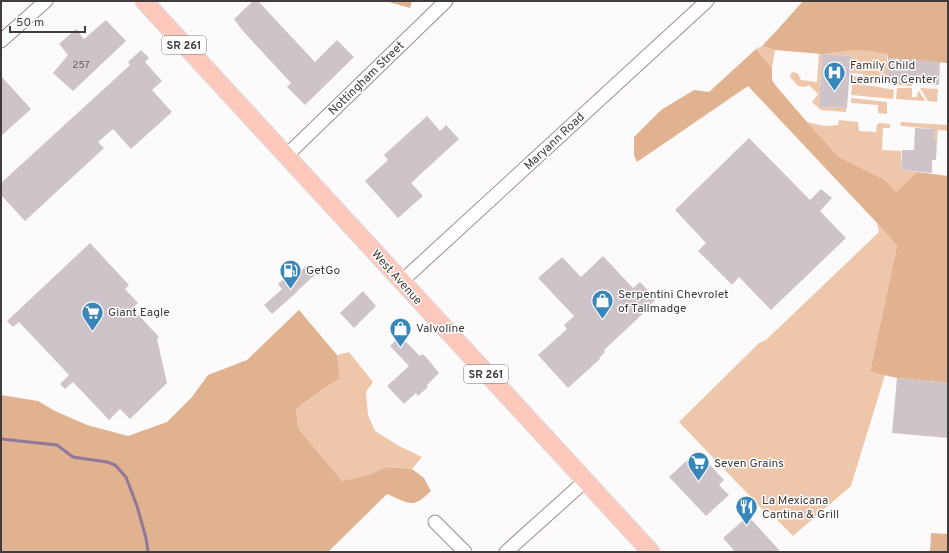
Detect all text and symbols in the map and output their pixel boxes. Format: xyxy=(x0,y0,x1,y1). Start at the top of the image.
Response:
scale bar xyxy=(10,8,85,34)
text: 50 m xyxy=(16,15,44,31)
road number: SR 261 xyxy=(162,36,206,54)
street label: Nottingham Street xyxy=(325,38,408,119)
place label: Family Child Learning Center xyxy=(850,58,937,88)
house number: 257 xyxy=(72,59,90,72)
hospital icon: Family Child Learning Center xyxy=(821,59,847,92)
street label: Maryann Road xyxy=(521,109,588,174)
street label: West Avenue xyxy=(367,247,425,309)
fuel station icon: GetGo xyxy=(277,257,303,290)
place label: GetGo xyxy=(306,263,340,279)
place label: Serpentini Chevrolet of Tallmadge xyxy=(618,287,729,317)
shop icon: Serpentini Chevrolet of Tallmadge xyxy=(589,288,615,321)
supermarket icon: Giant Eagle xyxy=(79,299,105,332)
place label: Giant Eagle xyxy=(108,305,170,321)
shop icon: Valvoline xyxy=(388,315,414,348)
place label: Valvoline xyxy=(416,321,465,337)
road number: SR 261 xyxy=(464,365,508,383)
supermarket icon: Seven Grains xyxy=(685,450,711,483)
place label: Seven Grains xyxy=(714,456,784,472)
place label: La Mexicana Cantina & Grill xyxy=(762,493,839,523)
restaurant icon: La Mexicana Cantina & Grill xyxy=(734,494,760,527)

